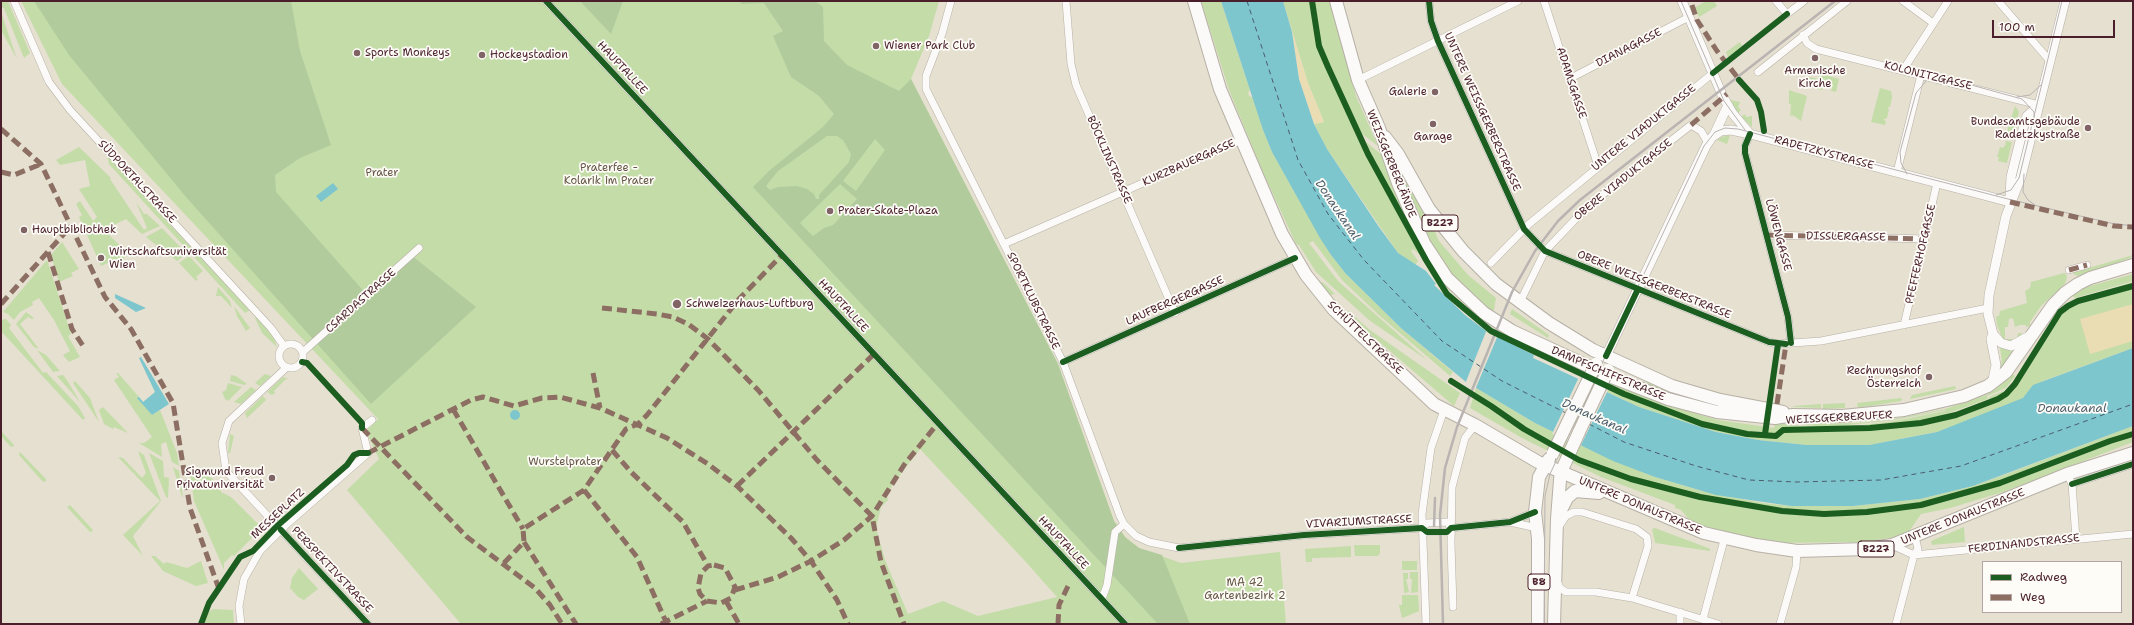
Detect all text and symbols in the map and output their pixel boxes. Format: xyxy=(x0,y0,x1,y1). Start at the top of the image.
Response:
scale bar xyxy=(1994,12,2117,38)
text: 100 m xyxy=(1999,19,2035,35)
street label: DIANAGASSE xyxy=(1594,26,1664,70)
street label: UNTERE WEISSGERBERSTRASSE xyxy=(1441,31,1523,193)
street label: HAUPTALLEE xyxy=(594,39,650,97)
place label: Wiener Park Club xyxy=(884,39,975,53)
marker: Wiener Park Club xyxy=(871,41,881,51)
place label: Sports Monkeys xyxy=(365,46,450,60)
street label: ADAMSGASSE xyxy=(1553,46,1589,120)
marker: Sports Monkeys xyxy=(352,48,362,58)
place label: Hockeystadion xyxy=(490,48,568,62)
marker: Hockeystadion xyxy=(477,50,487,60)
marker: Armenische Kirche xyxy=(1810,53,1820,63)
street label: KOLONITZGASSE xyxy=(1883,59,1973,93)
place label: Armenische Kirche xyxy=(1784,64,1846,90)
street label: UNTERE VIADUKTGASSE xyxy=(1589,82,1699,174)
place label: Galerie xyxy=(1389,85,1427,99)
marker: Galerie xyxy=(1430,87,1440,97)
street label: WEISSGERBERLÄNDE xyxy=(1363,108,1419,220)
street label: BÖCKLINSTRASSE xyxy=(1084,114,1134,206)
place label: Bundesamtsgebäude Radetzkystraße xyxy=(1971,115,2080,141)
marker: Garage xyxy=(1428,119,1438,129)
marker: Bundesamtsgebäude Radetzkystraße xyxy=(2083,123,2093,133)
place label: Garage xyxy=(1413,130,1453,144)
street label: RADETZKYSTRASSE xyxy=(1773,133,1875,173)
street label: OBERE VIADUKTGASSE xyxy=(1571,136,1675,224)
street label: KURZBAUERGASSE xyxy=(1141,137,1237,189)
street label: SÜDPORTALSTRASSE xyxy=(95,138,179,226)
park label: Praterfee - Kolarik im Prater xyxy=(564,161,654,187)
park label: Prater xyxy=(365,166,399,180)
water label: Donaukanal xyxy=(1312,177,1362,243)
street label: LÖWENGASSE xyxy=(1762,197,1794,273)
street label: PFEFFERHOFGASSE xyxy=(1903,203,1939,305)
place label: Prater-Skate-Plaza xyxy=(838,204,938,218)
marker: Prater-Skate-Plaza xyxy=(825,206,835,216)
road number: B227 xyxy=(1422,215,1458,231)
place label: Hauptbibliothek xyxy=(32,223,116,237)
marker: Hauptbibliothek xyxy=(19,225,29,235)
street label: DISSLERGASSE xyxy=(1806,230,1886,244)
place label: Wirtschaftsuniversität Wien xyxy=(109,245,227,271)
street label: OBERE WEISSGERBERSTRASSE xyxy=(1575,248,1733,322)
street label: SPORTKLUBSTRASSE xyxy=(1004,250,1062,352)
marker: Wirtschaftsuniversität Wien xyxy=(96,253,106,263)
street label: CSARDASTRASSE xyxy=(323,266,399,336)
street label: LAUFBERGERGASSE xyxy=(1124,273,1226,329)
street label: HAUPTALLEE xyxy=(815,277,871,335)
place label: Schweizerhaus-Luftburg xyxy=(686,297,814,311)
marker: Schweizerhaus-Luftburg xyxy=(671,298,683,310)
street label: SCHÜTTELSTRASSE xyxy=(1324,298,1406,378)
street label: DAMPFSCHIFFSTRASSE xyxy=(1549,344,1667,404)
place label: Rechnungshof Österreich xyxy=(1847,364,1921,390)
marker: Rechnungshof Österreich xyxy=(1924,372,1934,382)
water label: Donaukanal xyxy=(1559,396,1629,438)
water label: Donaukanal xyxy=(2037,402,2107,416)
street label: WEISSGERBERUFER xyxy=(1785,409,1893,427)
park label: Wurstelprater xyxy=(528,455,602,469)
place label: Sigmund Freud Privatuniversität xyxy=(176,465,264,491)
marker: Sigmund Freud Privatuniversität xyxy=(267,473,277,483)
street label: UNTERE DONAUSTRASSE xyxy=(1577,474,1703,538)
street label: MESSEPLATZ xyxy=(249,486,307,542)
street label: UNTERE DONAUSTRASSE xyxy=(1899,486,2027,548)
street label: VIVARIUMSTRASSE xyxy=(1305,513,1413,531)
street label: HAUPTALLEE xyxy=(1035,514,1091,572)
street label: PERSPEKTIVSTRASSE xyxy=(289,524,375,616)
street label: FERDINANDSTRASSE xyxy=(1967,532,2081,556)
road number: B227 xyxy=(1858,541,1894,557)
legend xyxy=(1982,561,2122,613)
text: Radweg xyxy=(2020,569,2067,585)
road number: B8 xyxy=(1528,574,1550,590)
park label: MA 42 Gartenbezirk 2 xyxy=(1204,576,1286,602)
text: Weg xyxy=(2020,589,2045,605)

